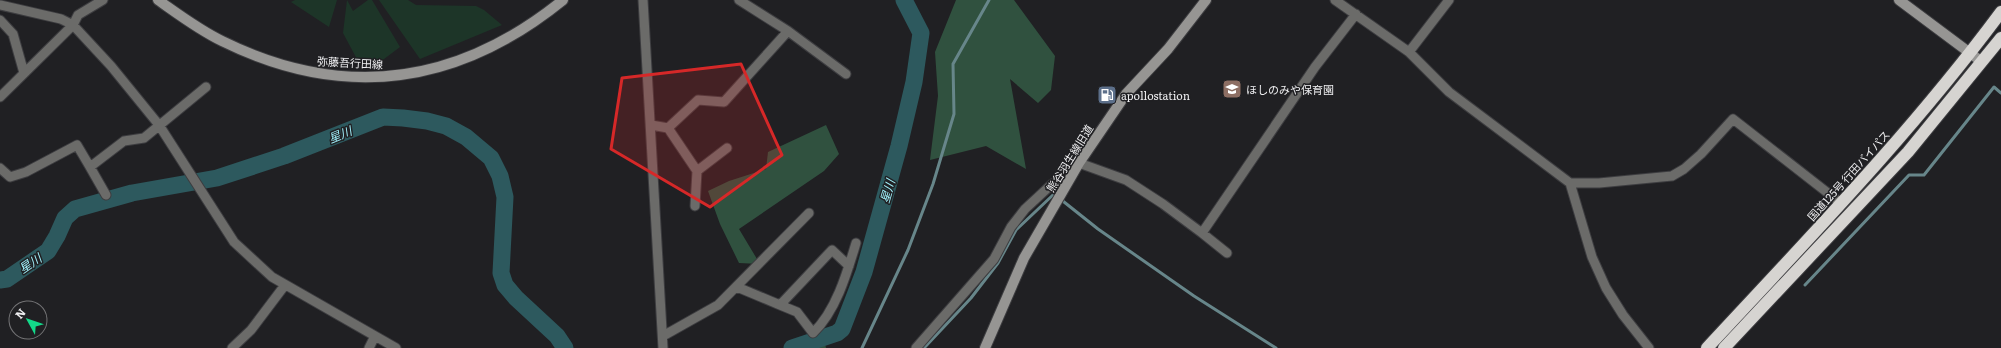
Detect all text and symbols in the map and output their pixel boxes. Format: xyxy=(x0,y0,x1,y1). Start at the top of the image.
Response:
street label: 弥藤吾行田線 xyxy=(317,52,383,72)
school or university icon: ほしのみや保育園 xyxy=(1221,78,1243,100)
place label: ほしのみや保育園 xyxy=(1246,81,1334,97)
fuel station icon: apollostation xyxy=(1096,84,1118,106)
place label: apollostation xyxy=(1121,87,1190,103)
water label: 星川 xyxy=(325,120,356,147)
street label: 熊谷羽生線旧道 xyxy=(1042,121,1096,195)
street label: 国道125号 行田バイパス xyxy=(1803,126,1893,224)
water label: 星川 xyxy=(875,175,900,205)
water label: 星川 xyxy=(15,248,47,277)
north arrow xyxy=(8,300,48,340)
text: N xyxy=(10,304,29,322)

